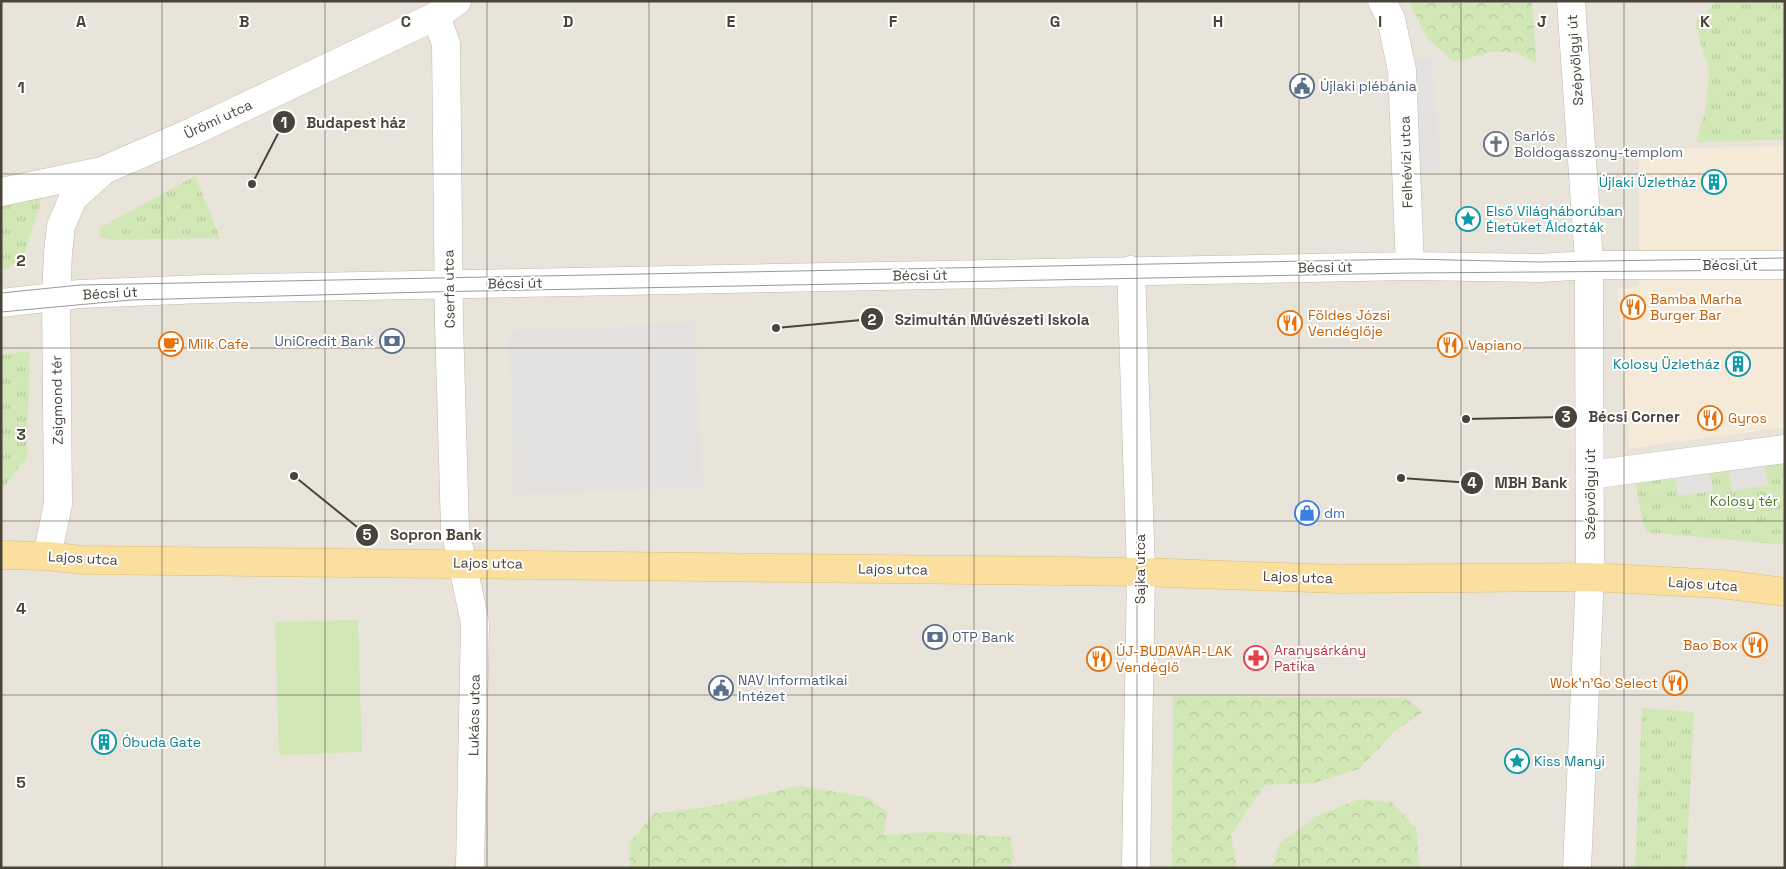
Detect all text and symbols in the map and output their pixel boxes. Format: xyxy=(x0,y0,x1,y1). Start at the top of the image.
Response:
text: A xyxy=(76,11,86,32)
text: B xyxy=(239,11,249,32)
text: C xyxy=(401,11,411,32)
text: D xyxy=(563,11,573,32)
text: E xyxy=(727,11,736,32)
text: F xyxy=(889,11,898,32)
text: G xyxy=(1050,11,1060,32)
text: H xyxy=(1213,11,1223,32)
text: I xyxy=(1378,11,1382,32)
text: J xyxy=(1537,11,1547,32)
text: K xyxy=(1700,11,1710,32)
street label: Szépvölgyi út xyxy=(1563,14,1587,106)
public building icon: Újlaki plébánia xyxy=(1289,73,1315,99)
text: 1 xyxy=(17,77,25,98)
place label: Újlaki plébánia xyxy=(1320,77,1417,95)
street label: Ürömi utca xyxy=(181,95,255,143)
callout: Budapest ház xyxy=(271,107,416,137)
text: 1 xyxy=(281,113,287,132)
text: Budapest ház xyxy=(306,113,406,132)
street label: Felhévízi utca xyxy=(1395,116,1417,208)
place label: Sarlós Boldogasszony-templom xyxy=(1514,127,1683,161)
church icon: Sarlós Boldogasszony-templom xyxy=(1483,131,1509,157)
building icon: Újlaki Üzletház xyxy=(1701,169,1727,195)
place label: Újlaki Üzletház xyxy=(1599,173,1696,191)
place label: Első Világháborúban Életüket Áldozták xyxy=(1486,202,1623,236)
place icon: Első Világháborúban Életüket Áldozták xyxy=(1455,206,1481,232)
street label: Cserfa utca xyxy=(439,249,459,329)
text: 2 xyxy=(16,250,26,271)
street label: Bécsi út xyxy=(1702,256,1758,274)
street label: Bécsi út xyxy=(1297,258,1353,276)
street label: Bécsi út xyxy=(892,266,948,284)
street label: Bécsi út xyxy=(487,274,543,292)
street label: Bécsi út xyxy=(82,283,138,303)
place label: Bamba Marha Burger Bar xyxy=(1650,290,1742,324)
restaurant icon: Bamba Marha Burger Bar xyxy=(1620,294,1646,320)
callout: Szimultán Művészeti Iskola xyxy=(860,304,1100,334)
place label: Földes Józsi Vendéglője xyxy=(1308,306,1390,340)
text: 2 xyxy=(868,310,877,329)
text: Szimultán Művészeti Iskola xyxy=(895,310,1090,329)
restaurant icon: Földes Józsi Vendéglője xyxy=(1277,310,1303,336)
bank icon: UniCredit Bank xyxy=(379,328,405,354)
cafe icon: Milk Cafe xyxy=(158,331,184,357)
place label: UniCredit Bank xyxy=(274,332,374,350)
restaurant icon: Vapiano xyxy=(1437,332,1463,358)
place label: Milk Cafe xyxy=(188,335,249,353)
place label: Vapiano xyxy=(1468,336,1522,354)
building icon: Kolosy Üzletház xyxy=(1725,351,1751,377)
street label: Zsigmond tér xyxy=(47,355,67,445)
place label: Kolosy Üzletház xyxy=(1613,355,1720,373)
callout: Bécsi Corner xyxy=(1553,402,1690,432)
restaurant icon: Gyros xyxy=(1697,405,1723,431)
text: 3 xyxy=(1561,407,1571,426)
text: Bécsi Corner xyxy=(1588,407,1680,426)
place label: Gyros xyxy=(1728,409,1767,427)
text: 3 xyxy=(16,424,26,445)
street label: Szépvölgyi út xyxy=(1581,448,1599,540)
callout: MBH Bank xyxy=(1460,468,1578,498)
text: 4 xyxy=(1467,473,1477,492)
text: MBH Bank xyxy=(1494,473,1568,492)
park label: Kolosy tér xyxy=(1710,492,1778,510)
shop icon: dm xyxy=(1294,500,1320,526)
place label: dm xyxy=(1324,504,1345,522)
callout: Sopron Bank xyxy=(355,520,492,550)
text: 5 xyxy=(362,525,372,544)
text: Sopron Bank xyxy=(390,525,483,544)
street label: Sajka utca xyxy=(1131,534,1149,604)
street label: Lajos utca xyxy=(48,547,118,569)
street label: Lajos utca xyxy=(453,553,523,573)
street label: Lajos utca xyxy=(858,559,928,579)
street label: Lajos utca xyxy=(1263,567,1333,587)
street label: Lajos utca xyxy=(1667,573,1739,595)
text: 4 xyxy=(16,598,26,619)
bank icon: OTP Bank xyxy=(922,624,948,650)
place label: OTP Bank xyxy=(952,628,1015,646)
restaurant icon: Bao Box xyxy=(1742,632,1768,658)
place label: Bao Box xyxy=(1683,636,1738,654)
place label: Aranysárkány Patika xyxy=(1274,641,1366,675)
place label: ÚJ-BUDAVÁR-LAK Vendéglő xyxy=(1116,642,1233,676)
pharmacy icon: Aranysárkány Patika xyxy=(1243,645,1269,671)
restaurant icon: ÚJ-BUDAVÁR-LAK Vendéglő xyxy=(1086,646,1112,672)
restaurant icon: Wok'n'Go Select xyxy=(1662,670,1688,696)
place label: NAV Informatikai Intézet xyxy=(738,671,847,705)
street label: Lukács utca xyxy=(464,674,484,756)
place label: Wok'n'Go Select xyxy=(1550,674,1658,692)
public building icon: NAV Informatikai Intézet xyxy=(708,675,734,701)
building icon: Óbuda Gate xyxy=(91,729,117,755)
place label: Óbuda Gate xyxy=(122,733,201,751)
place icon: Kiss Manyi xyxy=(1504,748,1530,774)
place label: Kiss Manyi xyxy=(1534,752,1605,770)
text: 5 xyxy=(16,772,26,793)

